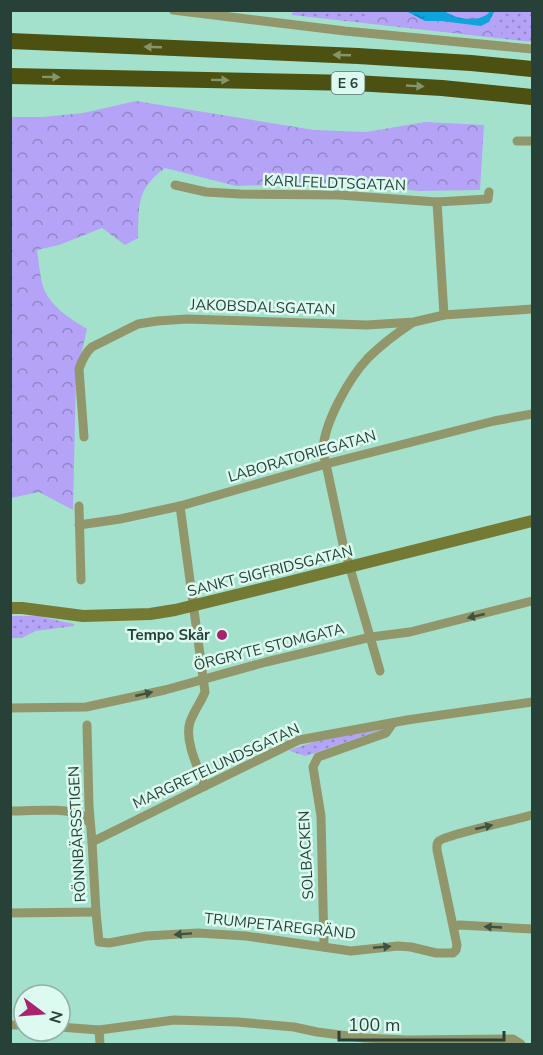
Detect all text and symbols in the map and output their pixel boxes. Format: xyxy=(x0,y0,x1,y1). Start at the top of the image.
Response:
one-way arrow xyxy=(144,42,163,52)
one-way arrow xyxy=(333,50,352,59)
one-way arrow xyxy=(42,72,61,81)
road number: E 6 xyxy=(332,72,364,94)
one-way arrow xyxy=(211,76,230,85)
one-way arrow xyxy=(406,82,425,91)
street label: KARLFELDTSGATAN xyxy=(264,171,406,195)
street label: JAKOBSDALSGATAN xyxy=(189,294,336,320)
street label: LABORATORIEGATAN xyxy=(226,425,378,487)
street label: SANKT SIGFRIDSGATAN xyxy=(185,541,355,601)
one-way arrow xyxy=(467,612,485,622)
street label: ÖRGRYTE STOMGATA xyxy=(192,619,346,675)
place label: Tempo Skår xyxy=(127,625,210,645)
marker: Tempo Skår xyxy=(215,628,229,642)
one-way arrow xyxy=(134,689,153,699)
street label: MARGRETELUNDSGATAN xyxy=(129,719,303,813)
street label: RÖNNBÄRSSTIGEN xyxy=(63,765,91,903)
street label: SOLBACKEN xyxy=(294,810,318,900)
one-way arrow xyxy=(475,822,493,832)
street label: TRUMPETAREGRÄND xyxy=(203,908,357,944)
one-way arrow xyxy=(484,922,503,932)
one-way arrow xyxy=(173,929,192,938)
one-way arrow xyxy=(372,942,391,952)
north arrow xyxy=(12,983,72,1043)
scale bar xyxy=(339,1004,504,1042)
text: N xyxy=(43,1008,68,1026)
text: 100 m xyxy=(348,1013,400,1037)

